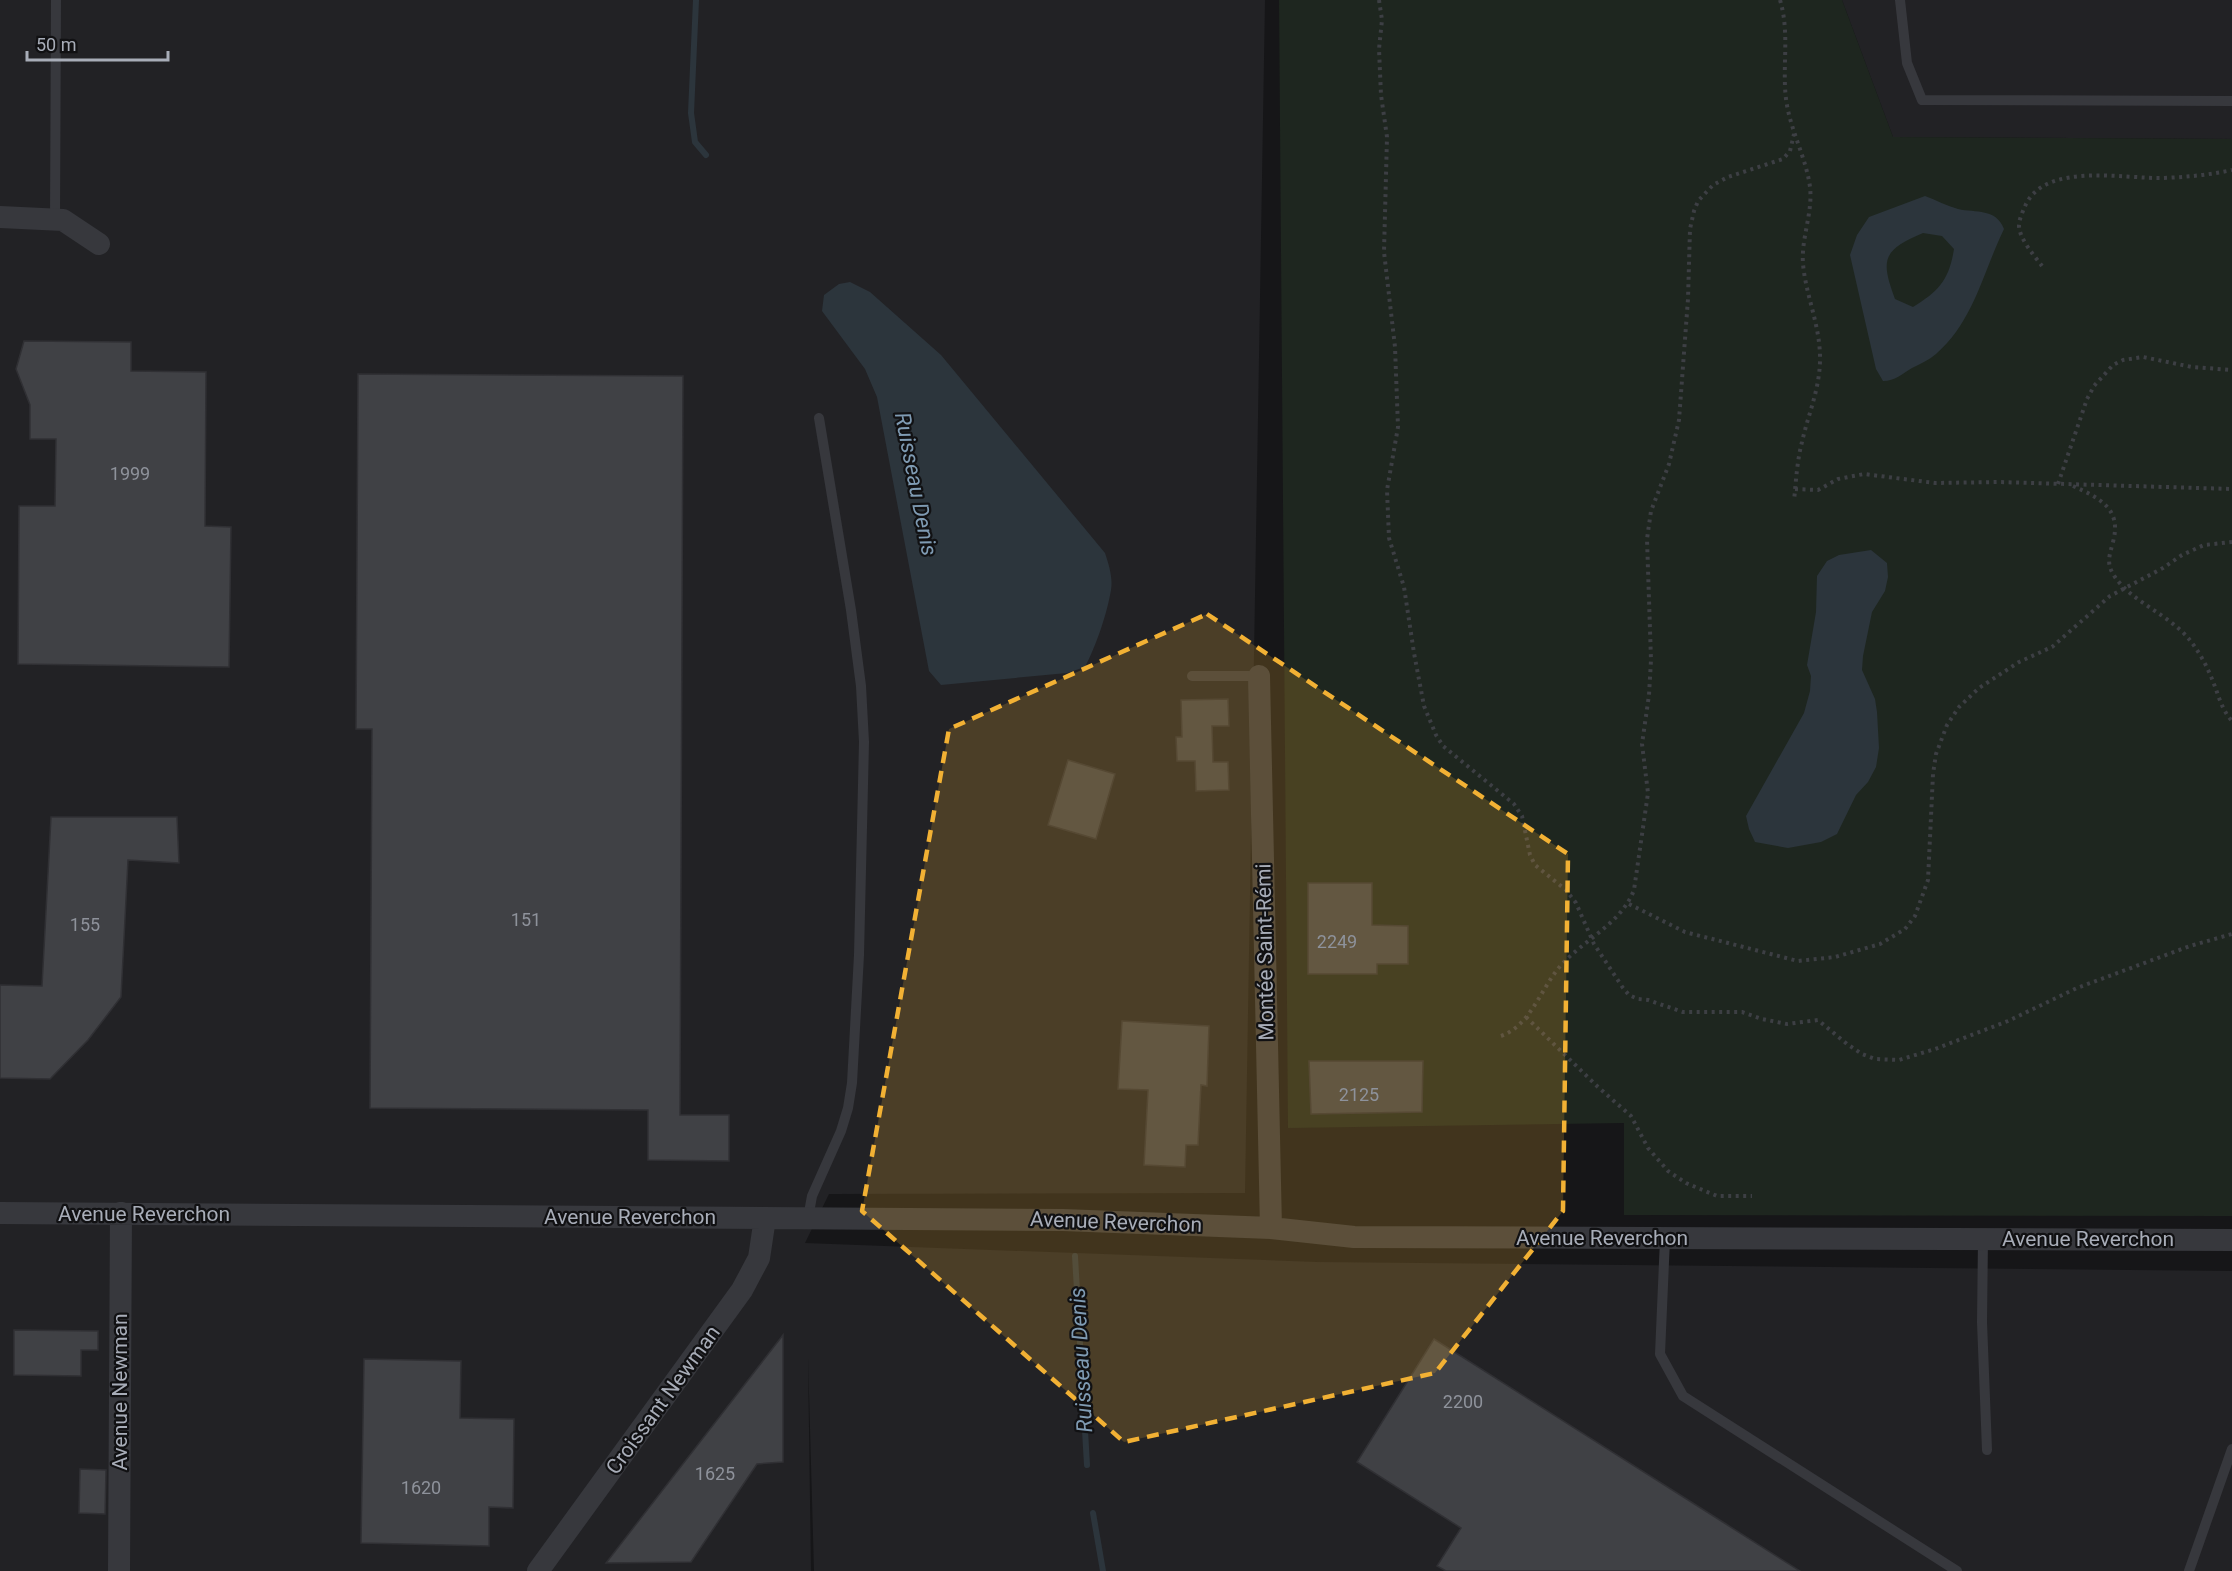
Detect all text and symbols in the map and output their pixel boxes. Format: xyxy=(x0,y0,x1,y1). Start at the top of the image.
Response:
scale bar xyxy=(27,24,168,62)
text: 50 m xyxy=(36,34,76,55)
water label: Ruisseau Denis xyxy=(890,410,942,558)
house number: 1999 xyxy=(110,463,150,484)
street label: Montée Saint-Rémi xyxy=(1251,863,1279,1041)
house number: 151 xyxy=(511,909,541,930)
house number: 155 xyxy=(70,914,100,935)
house number: 2249 xyxy=(1317,931,1357,952)
house number: 2125 xyxy=(1339,1084,1379,1105)
street label: Avenue Reverchon xyxy=(58,1202,230,1226)
street label: Avenue Reverchon xyxy=(544,1205,716,1229)
street label: Avenue Reverchon xyxy=(1030,1207,1202,1237)
street label: Avenue Reverchon xyxy=(1516,1226,1688,1250)
street label: Avenue Reverchon xyxy=(2002,1227,2174,1251)
water label: Ruisseau Denis xyxy=(1065,1287,1097,1433)
street label: Avenue Newman xyxy=(108,1313,132,1471)
street label: Croissant Newman xyxy=(601,1321,725,1479)
house number: 2200 xyxy=(1443,1391,1483,1412)
house number: 1625 xyxy=(695,1463,735,1484)
house number: 1620 xyxy=(401,1477,441,1498)

